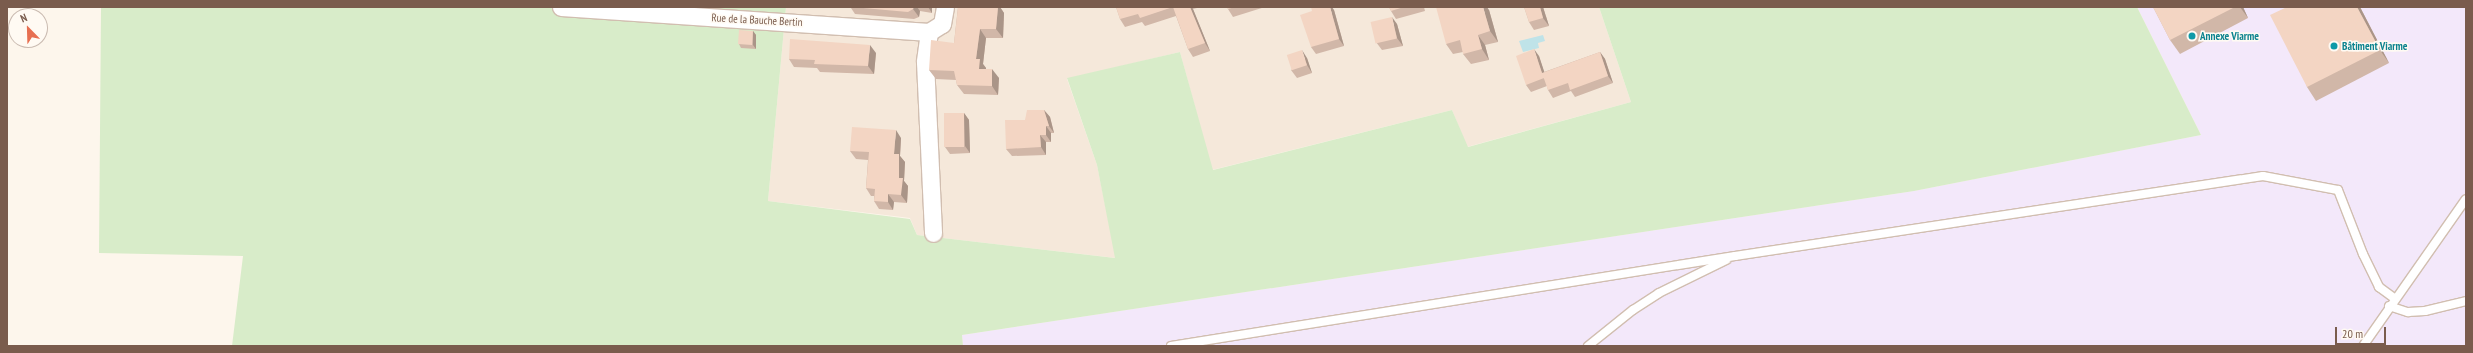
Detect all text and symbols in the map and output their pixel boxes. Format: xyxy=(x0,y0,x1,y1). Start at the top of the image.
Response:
north arrow xyxy=(8,8,48,48)
text: N xyxy=(18,10,29,25)
street label: Rue de la Bauche Bertin xyxy=(711,11,803,29)
place label: Annexe Viarme xyxy=(2200,29,2259,43)
marker: Annexe Viarme xyxy=(2187,31,2197,41)
place label: Bâtiment Viarme xyxy=(2342,39,2408,53)
marker: Bâtiment Viarme xyxy=(2329,41,2339,51)
scale bar xyxy=(2337,319,2388,345)
text: 20 m xyxy=(2342,326,2363,341)

